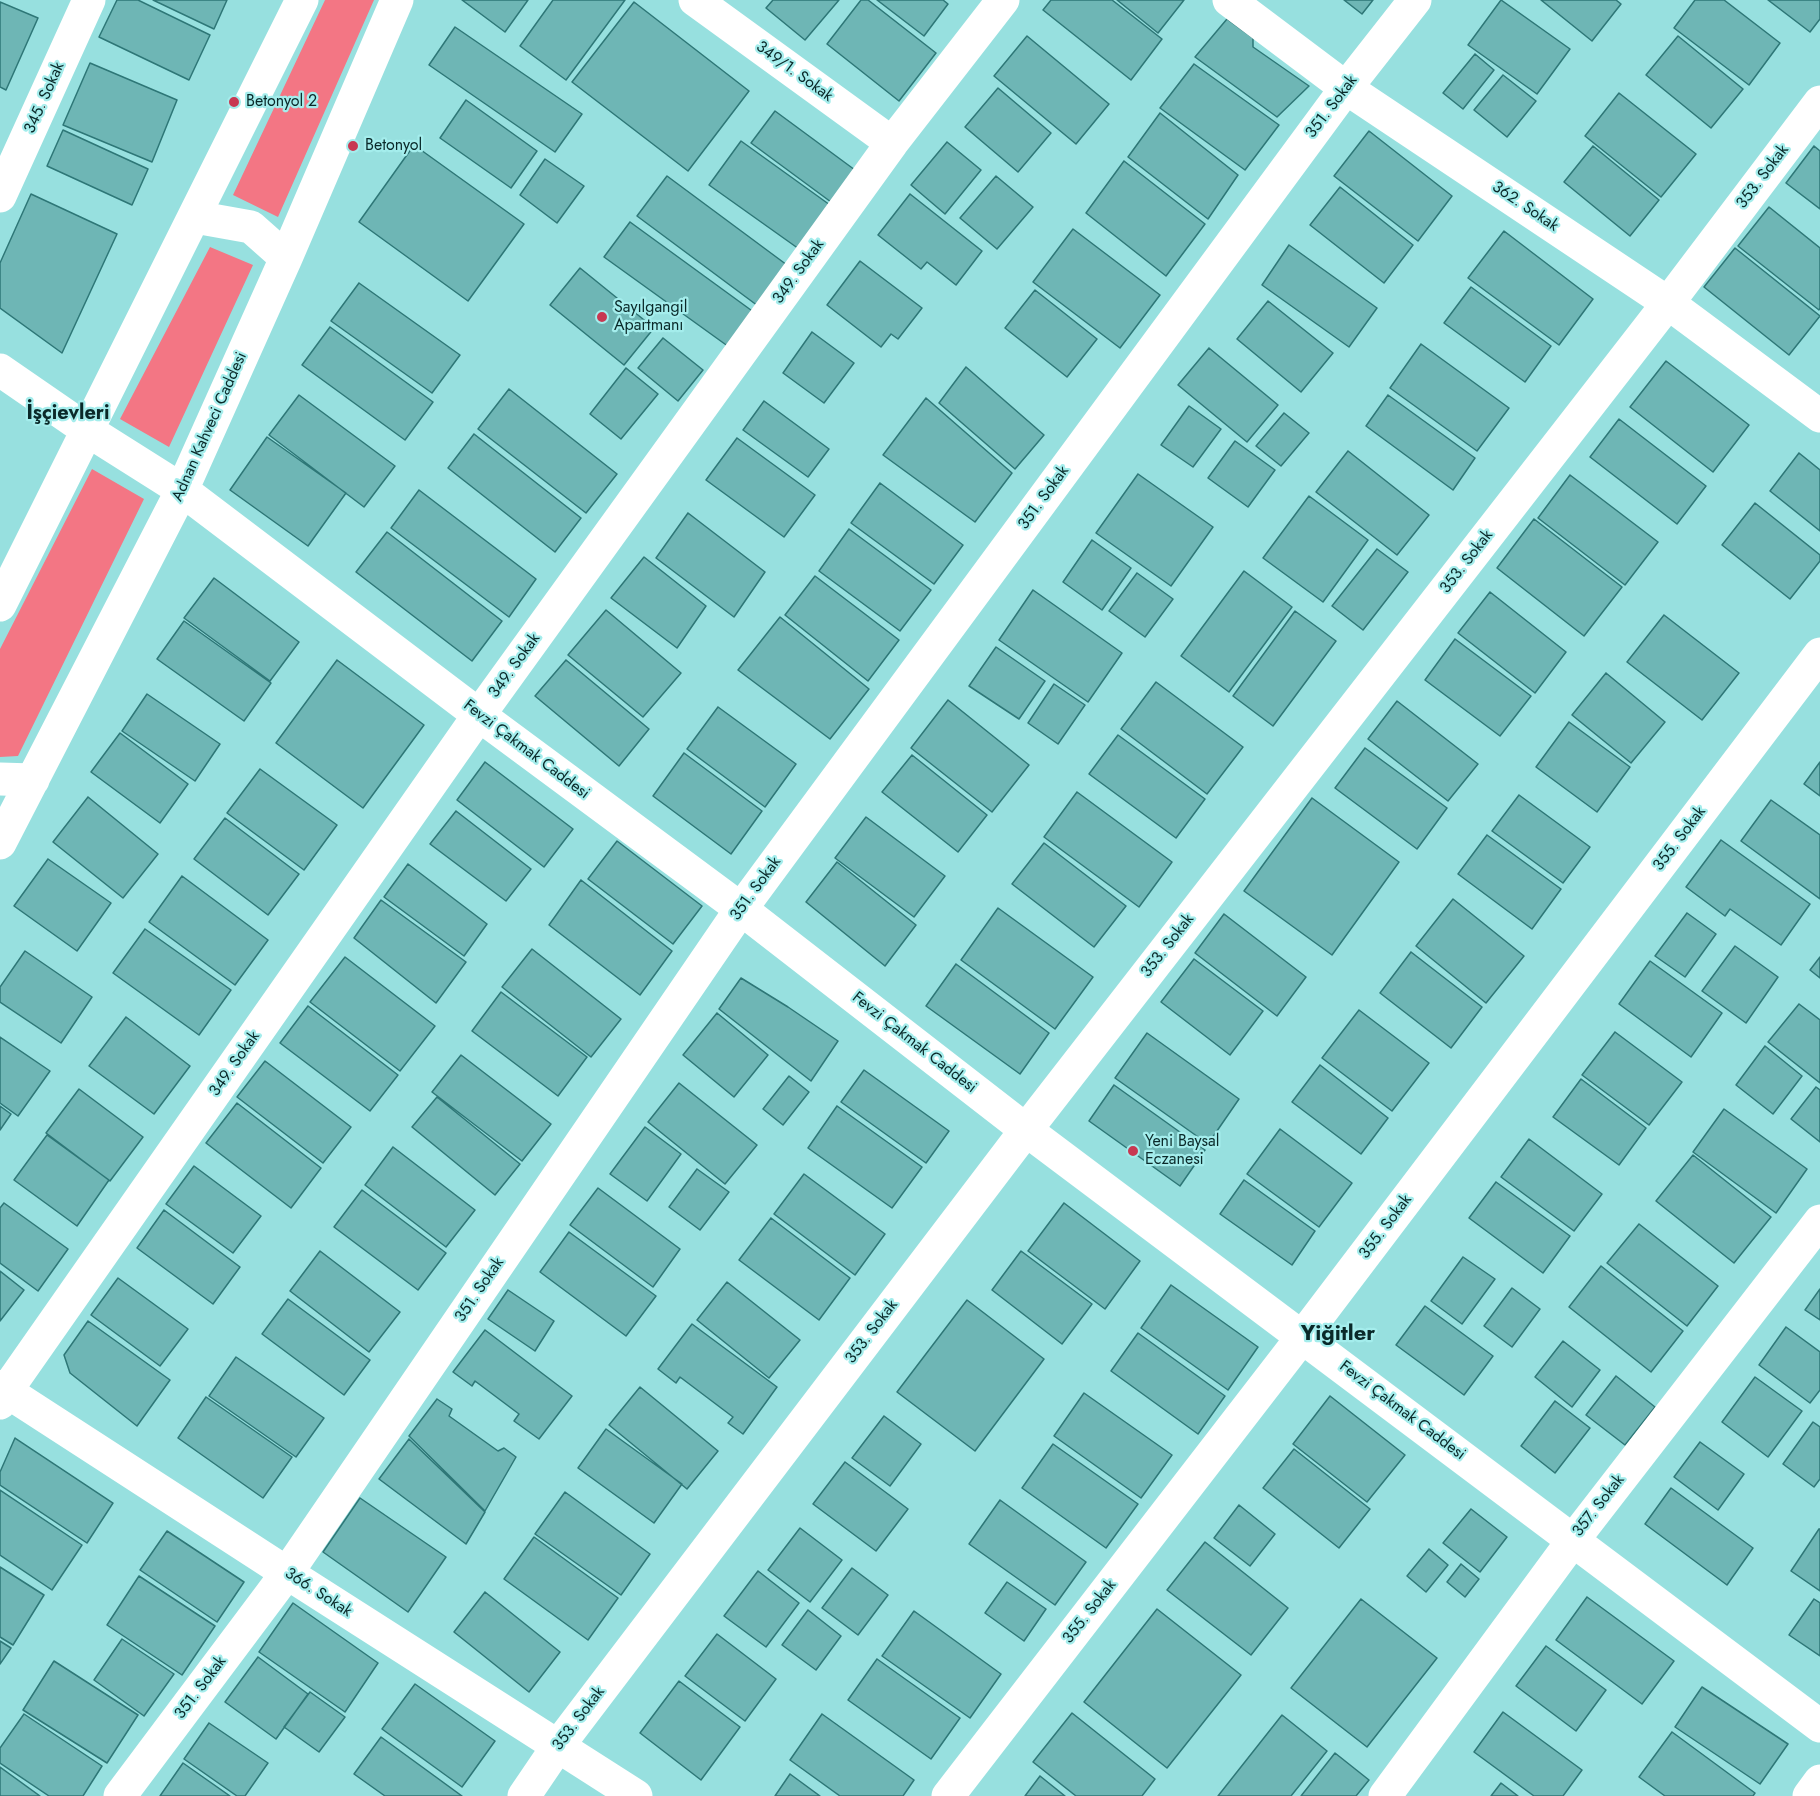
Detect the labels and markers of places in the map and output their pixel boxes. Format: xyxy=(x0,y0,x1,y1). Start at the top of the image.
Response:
place label: Betonyol 2 xyxy=(246,92,317,112)
marker: Betonyol 2 xyxy=(227,95,241,109)
place label: Betonyol xyxy=(365,136,422,156)
marker: Betonyol xyxy=(346,139,360,153)
place label: Sayılgangil Apartmanı xyxy=(614,298,687,336)
marker: Sayılgangil Apartmanı xyxy=(595,310,609,324)
place label: Yeni Baysal Eczanesi xyxy=(1145,1132,1219,1170)
marker: Yeni Baysal Eczanesi xyxy=(1126,1144,1140,1158)

